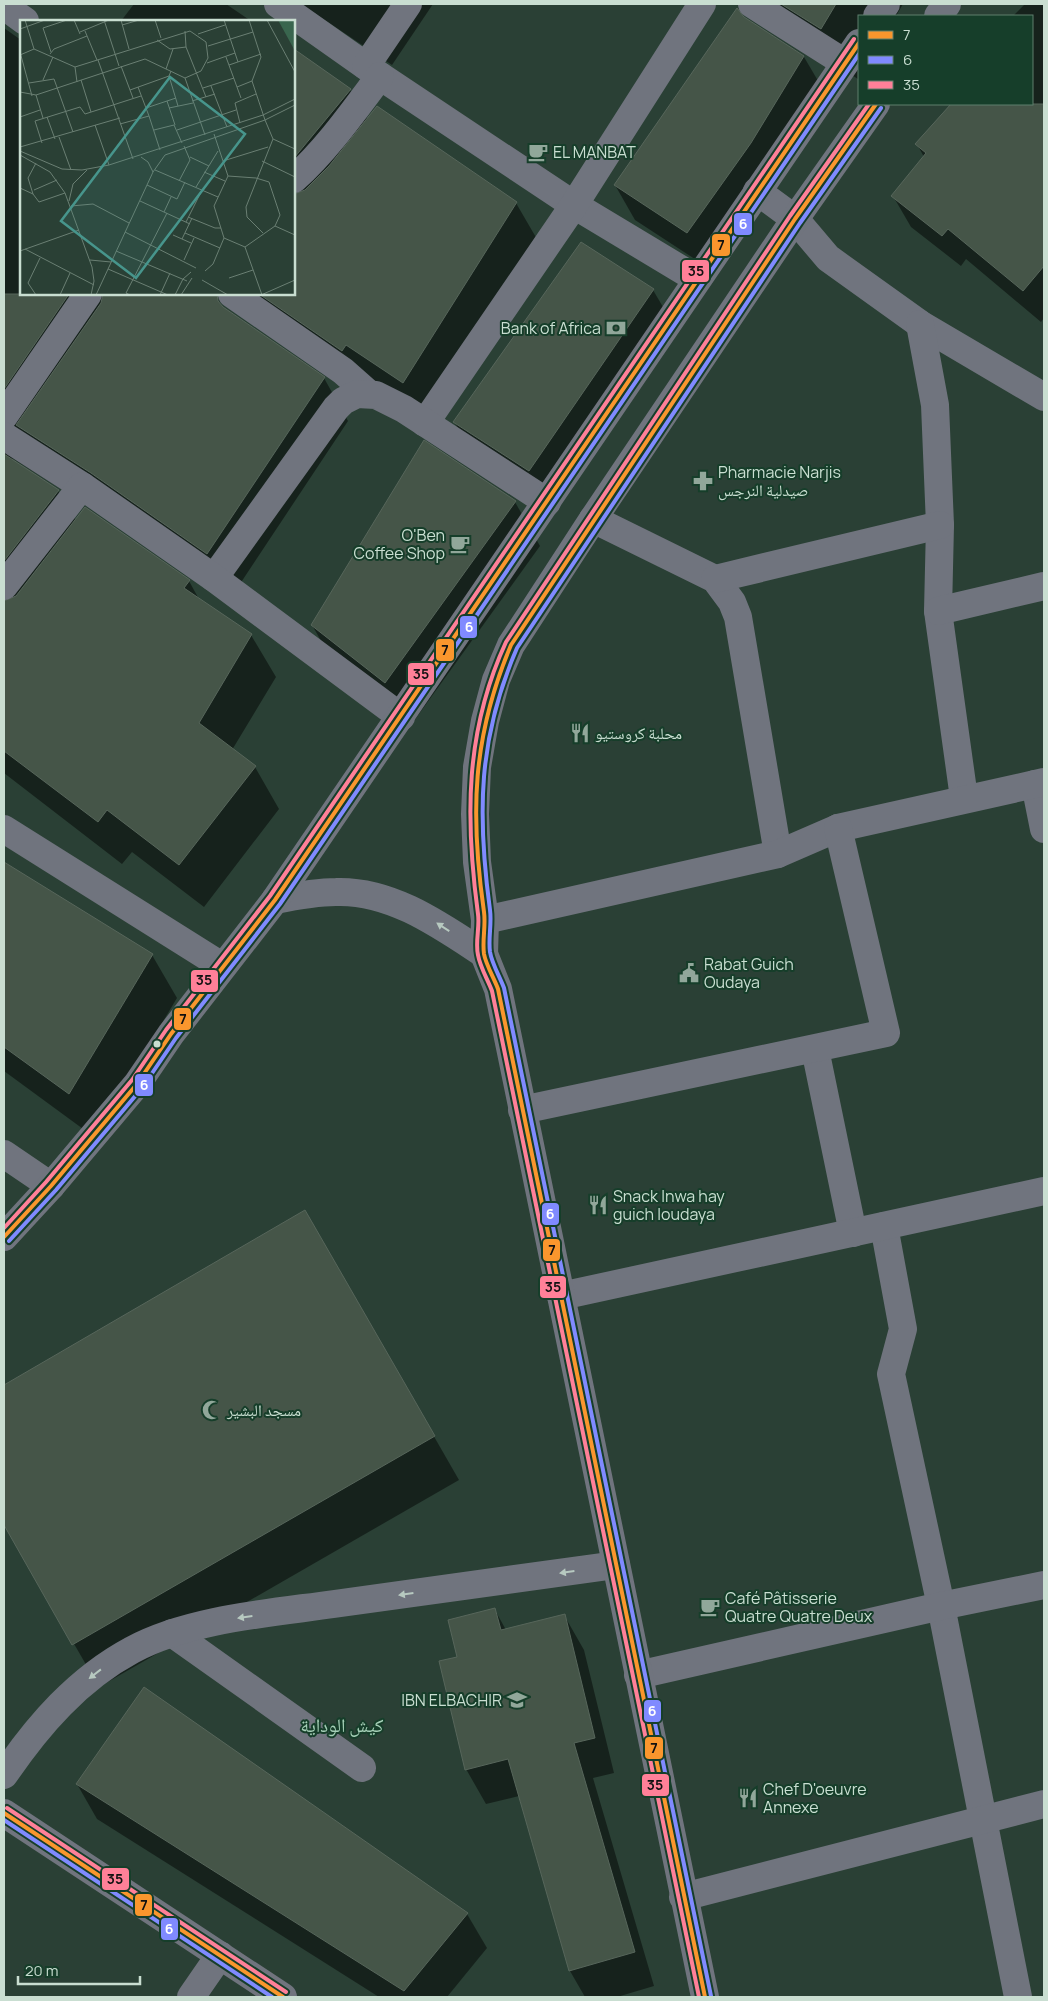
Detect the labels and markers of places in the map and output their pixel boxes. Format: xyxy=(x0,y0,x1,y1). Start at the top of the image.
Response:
cafe icon: EL MANBAT xyxy=(527,141,549,163)
place label: EL MANBAT xyxy=(553,141,636,163)
place label: Bank of Africa xyxy=(501,317,601,339)
bank icon: Bank of Africa xyxy=(605,317,627,339)
place label: Pharmacie Narjis صيدلية النرجس xyxy=(718,461,841,501)
pharmacy icon: Pharmacie Narjis صيدلية النرجس xyxy=(692,470,714,492)
place label: O'Ben Coffee Shop xyxy=(354,524,445,564)
cafe icon: O'Ben Coffee Shop xyxy=(449,533,471,555)
restaurant icon: محلبة كروستيو xyxy=(569,722,591,744)
place label: محلبة كروستيو xyxy=(595,722,682,744)
place label: Rabat Guich Oudaya xyxy=(704,953,794,993)
public building icon: Rabat Guich Oudaya xyxy=(678,962,700,984)
unlabelled marker xyxy=(152,1039,162,1049)
place label: Snack Inwa hay guich loudaya xyxy=(613,1185,725,1225)
restaurant icon: Snack Inwa hay guich loudaya xyxy=(587,1194,609,1216)
mosque icon: مسجد البشير xyxy=(201,1399,223,1421)
place label: مسجد البشير xyxy=(226,1399,301,1421)
place label: Café Pâtisserie Quatre Quatre Deux xyxy=(725,1587,873,1627)
cafe icon: Café Pâtisserie Quatre Quatre Deux xyxy=(699,1596,721,1618)
place label: IBN ELBACHIR xyxy=(401,1689,502,1711)
school or university icon: IBN ELBACHIR xyxy=(506,1689,528,1711)
place label: Chef D'oeuvre Annexe xyxy=(763,1778,867,1818)
restaurant icon: Chef D'oeuvre Annexe xyxy=(737,1787,759,1809)

